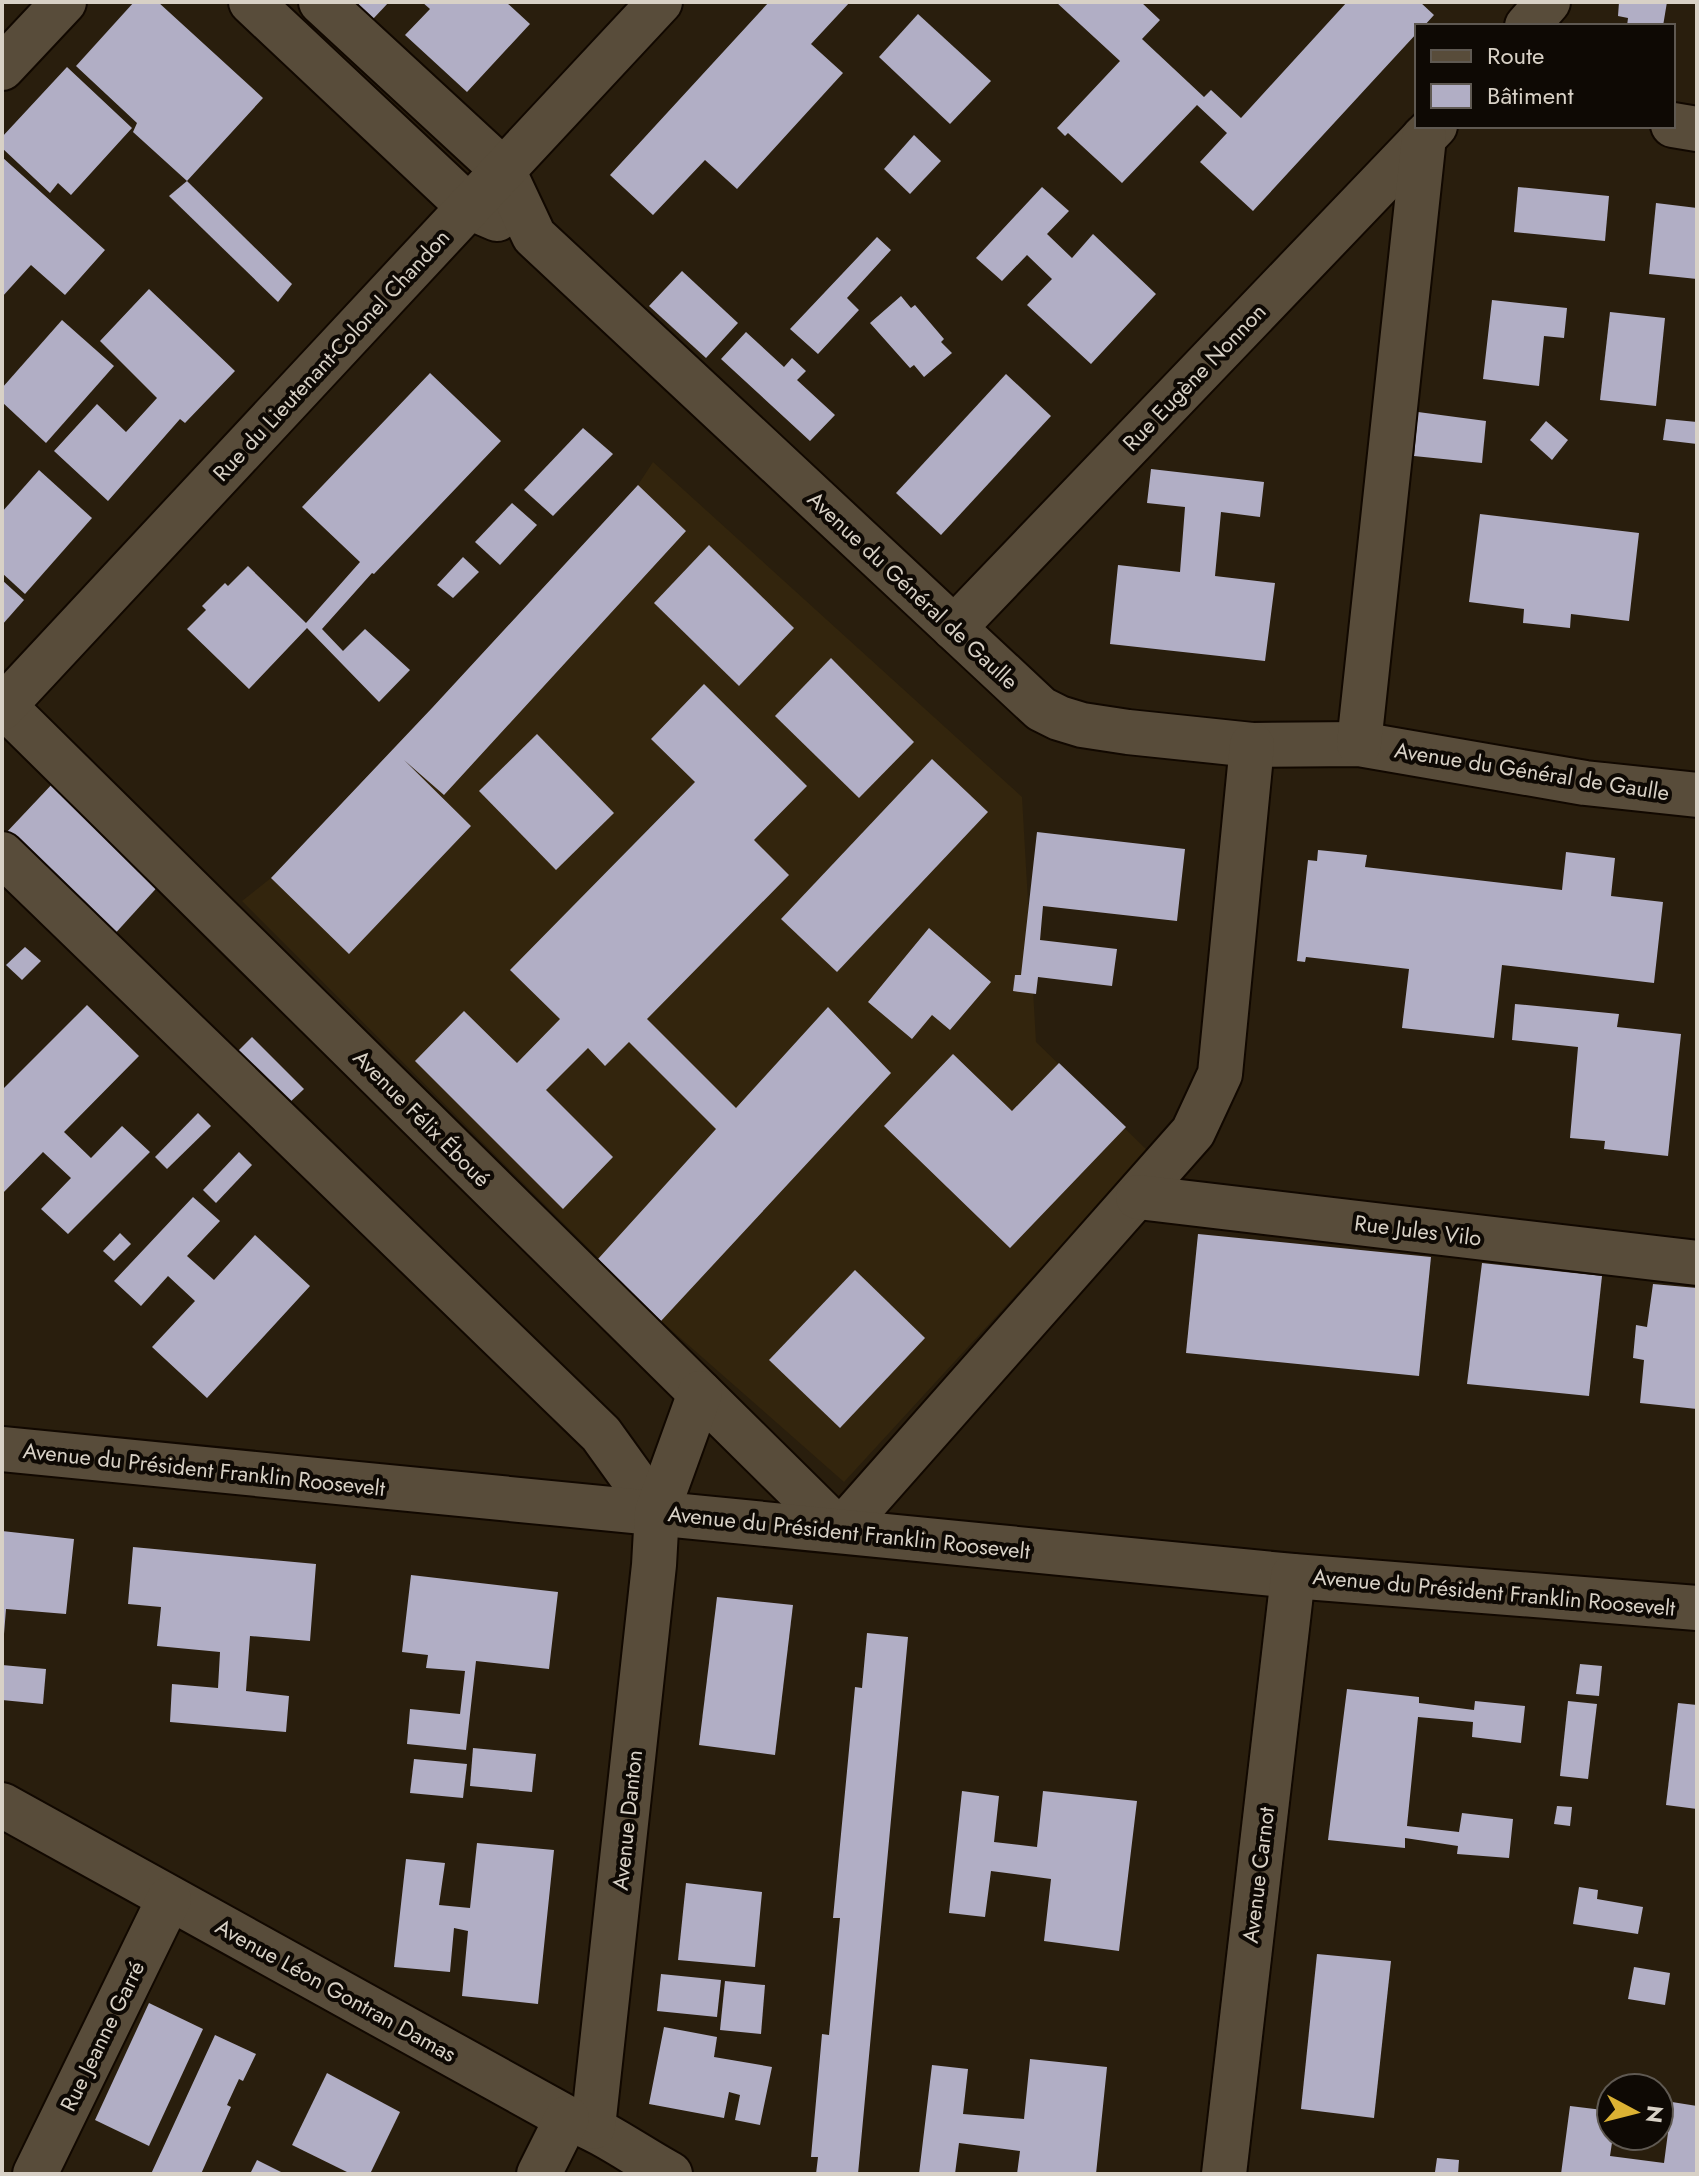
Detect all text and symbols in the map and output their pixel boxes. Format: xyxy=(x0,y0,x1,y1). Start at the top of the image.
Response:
legend xyxy=(1415,24,1675,128)
text: Route xyxy=(1487,38,1544,73)
text: Bâtiment xyxy=(1487,78,1574,113)
street label: Rue du Lieutenant-Colonel Chandon xyxy=(205,222,457,488)
street label: Rue Eugène Nonnon xyxy=(1115,296,1273,458)
street label: Avenue du Général de Gaulle xyxy=(800,484,1026,696)
street label: Avenue du Général de Gaulle xyxy=(1392,733,1672,809)
street label: Avenue Félix Éboué xyxy=(346,1042,498,1194)
street label: Rue Jules Vilo xyxy=(1353,1206,1483,1254)
street label: Avenue du Président Franklin Roosevelt xyxy=(21,1434,387,1504)
street label: Avenue du Président Franklin Roosevelt xyxy=(666,1497,1032,1567)
street label: Avenue du Président Franklin Roosevelt xyxy=(1311,1560,1677,1624)
street label: Avenue Danton xyxy=(604,1748,650,1892)
street label: Avenue Carnot xyxy=(1234,1804,1282,1945)
street label: Avenue Léon Gontran Damas xyxy=(210,1910,462,2070)
street label: Rue Jeanne Garré xyxy=(52,1955,152,2117)
north arrow xyxy=(1595,2072,1675,2152)
text: N xyxy=(1638,2104,1672,2125)

